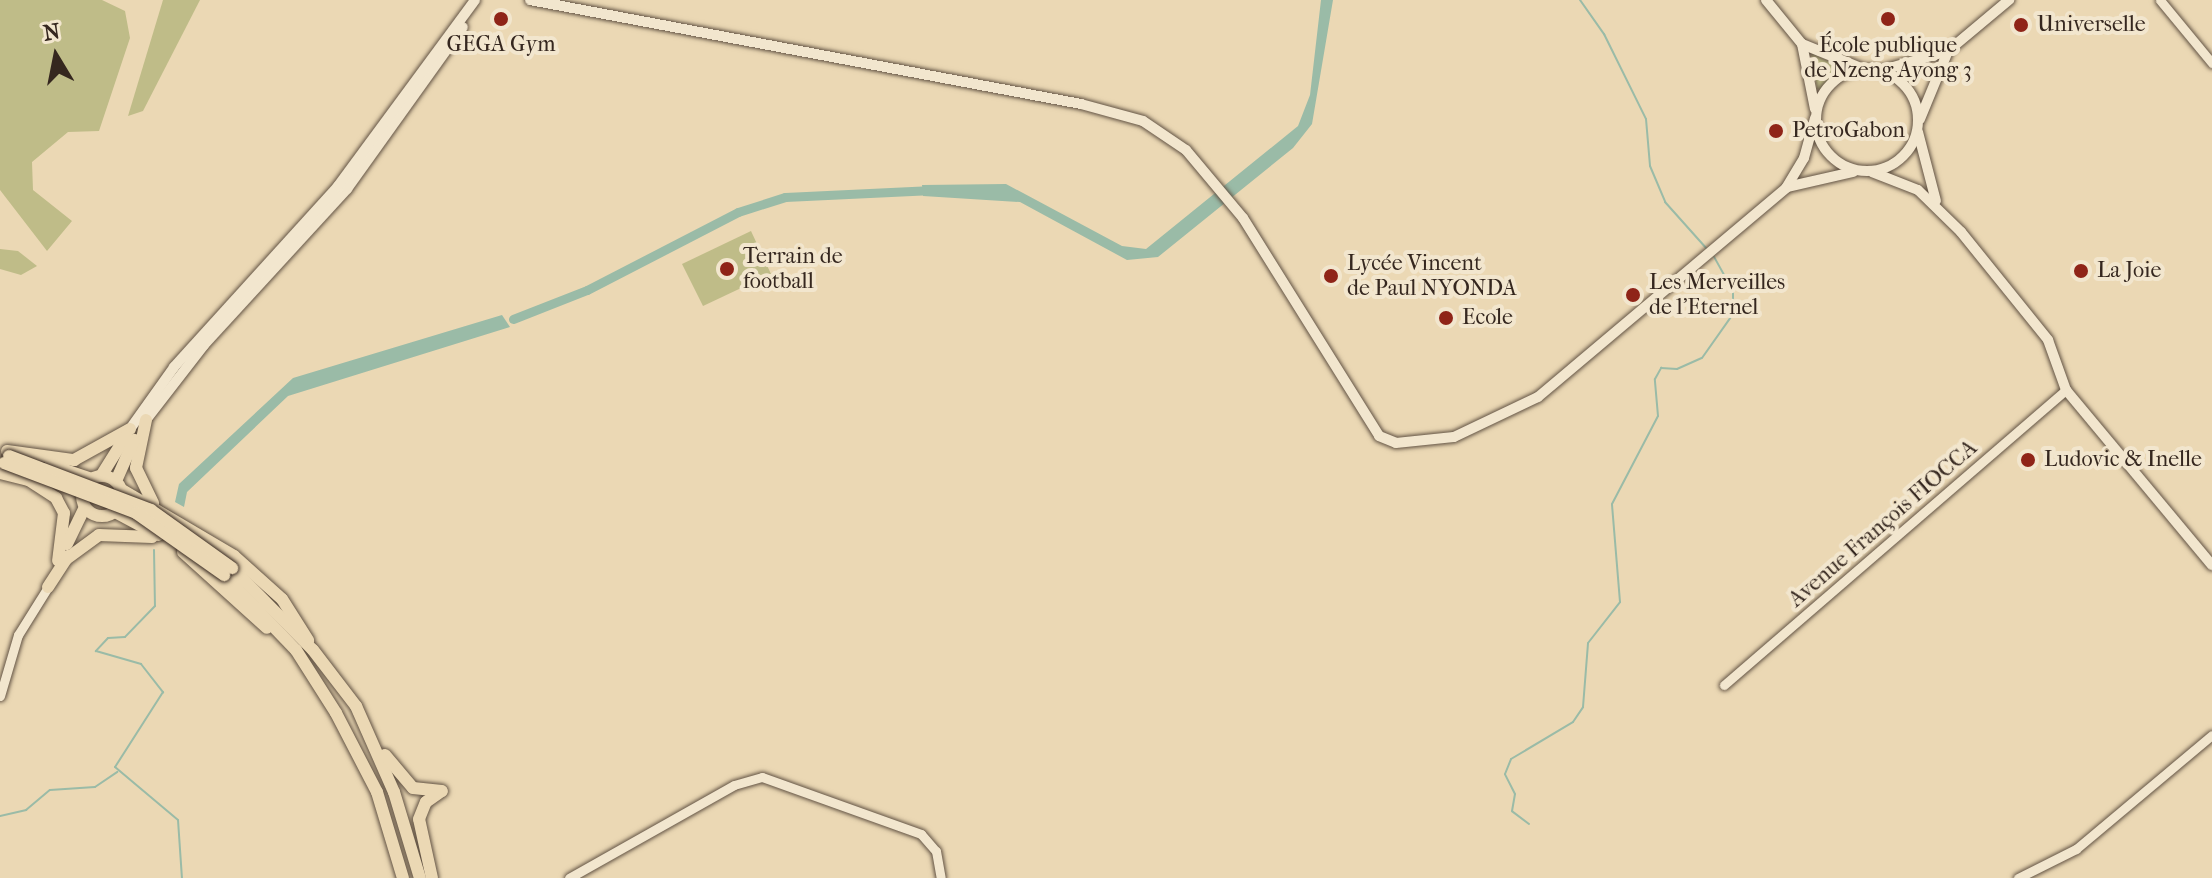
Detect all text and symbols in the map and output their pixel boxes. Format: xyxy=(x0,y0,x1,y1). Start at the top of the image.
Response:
marker: GEGA Gym xyxy=(492,10,510,28)
marker: École publique de Nzeng Ayong 3 xyxy=(1879,10,1897,28)
place label: Universelle xyxy=(2037,12,2146,38)
north arrow xyxy=(16,16,96,96)
marker: Universelle xyxy=(2012,16,2030,34)
text: N xyxy=(41,18,62,47)
place label: GEGA Gym xyxy=(447,32,555,58)
place label: École publique de Nzeng Ayong 3 xyxy=(1804,32,1972,84)
place label: PetroGabon xyxy=(1792,118,1905,144)
marker: PetroGabon xyxy=(1767,122,1785,140)
place label: Terrain de football xyxy=(743,243,843,294)
place label: Lycée Vincent de Paul NYONDA xyxy=(1347,250,1517,302)
place label: La Joie xyxy=(2097,258,2161,284)
marker: Terrain de football xyxy=(718,260,736,278)
marker: La Joie xyxy=(2072,262,2090,280)
marker: Lycée Vincent de Paul NYONDA xyxy=(1322,267,1340,285)
place label: Les Merveilles de l'Eternel xyxy=(1649,269,1785,320)
marker: Les Merveilles de l'Eternel xyxy=(1624,286,1642,304)
place label: Ecole xyxy=(1462,305,1513,331)
marker: Ecole xyxy=(1437,309,1455,327)
street label: Avenue François FIOCCA xyxy=(1783,435,1983,613)
place label: Ludovic & Inelle xyxy=(2044,447,2202,473)
marker: Ludovic & Inelle xyxy=(2019,451,2037,469)

